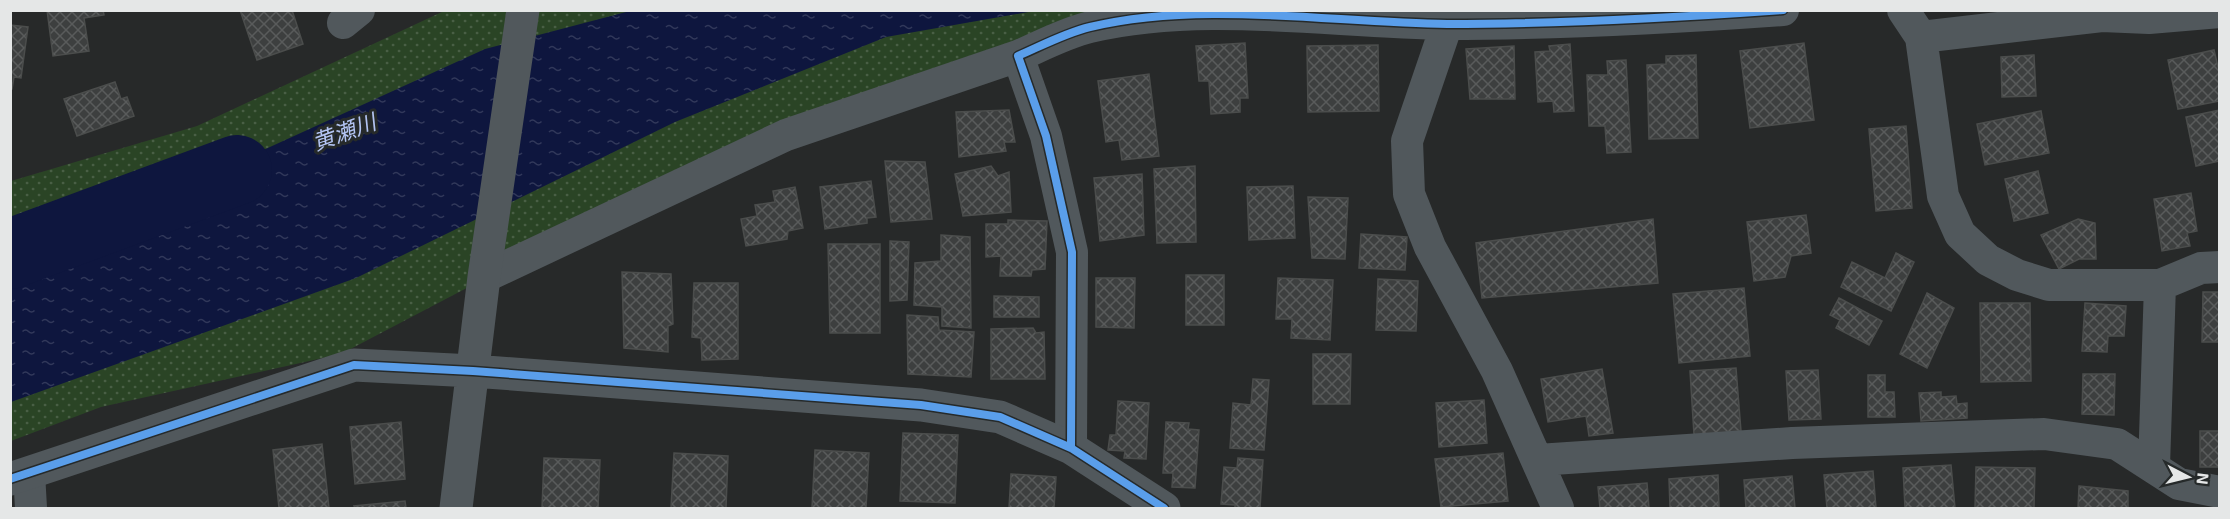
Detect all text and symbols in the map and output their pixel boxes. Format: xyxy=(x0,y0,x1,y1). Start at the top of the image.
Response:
water label: 黄瀬川 xyxy=(308,107,381,155)
north arrow xyxy=(2158,447,2218,507)
text: N xyxy=(2193,472,2214,486)

